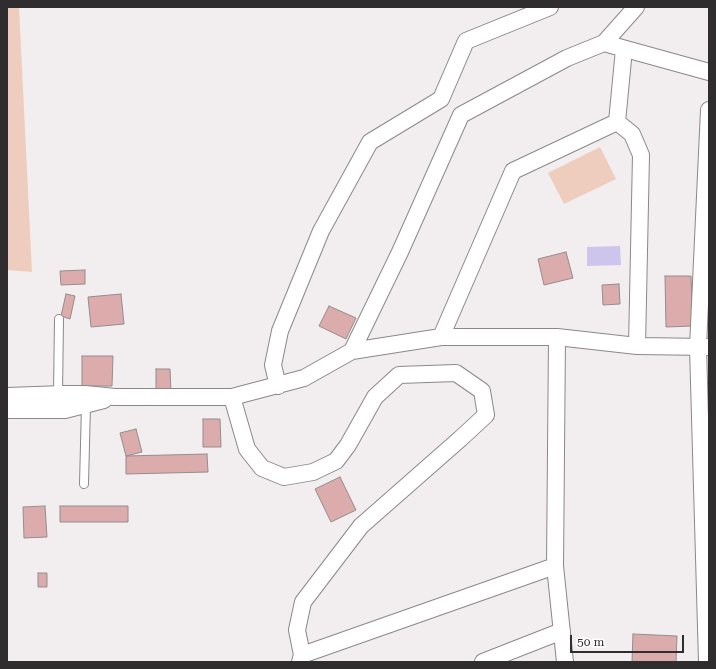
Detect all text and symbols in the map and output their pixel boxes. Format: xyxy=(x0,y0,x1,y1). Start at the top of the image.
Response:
scale bar xyxy=(572,627,686,653)
text: 50 m xyxy=(577,635,604,649)

